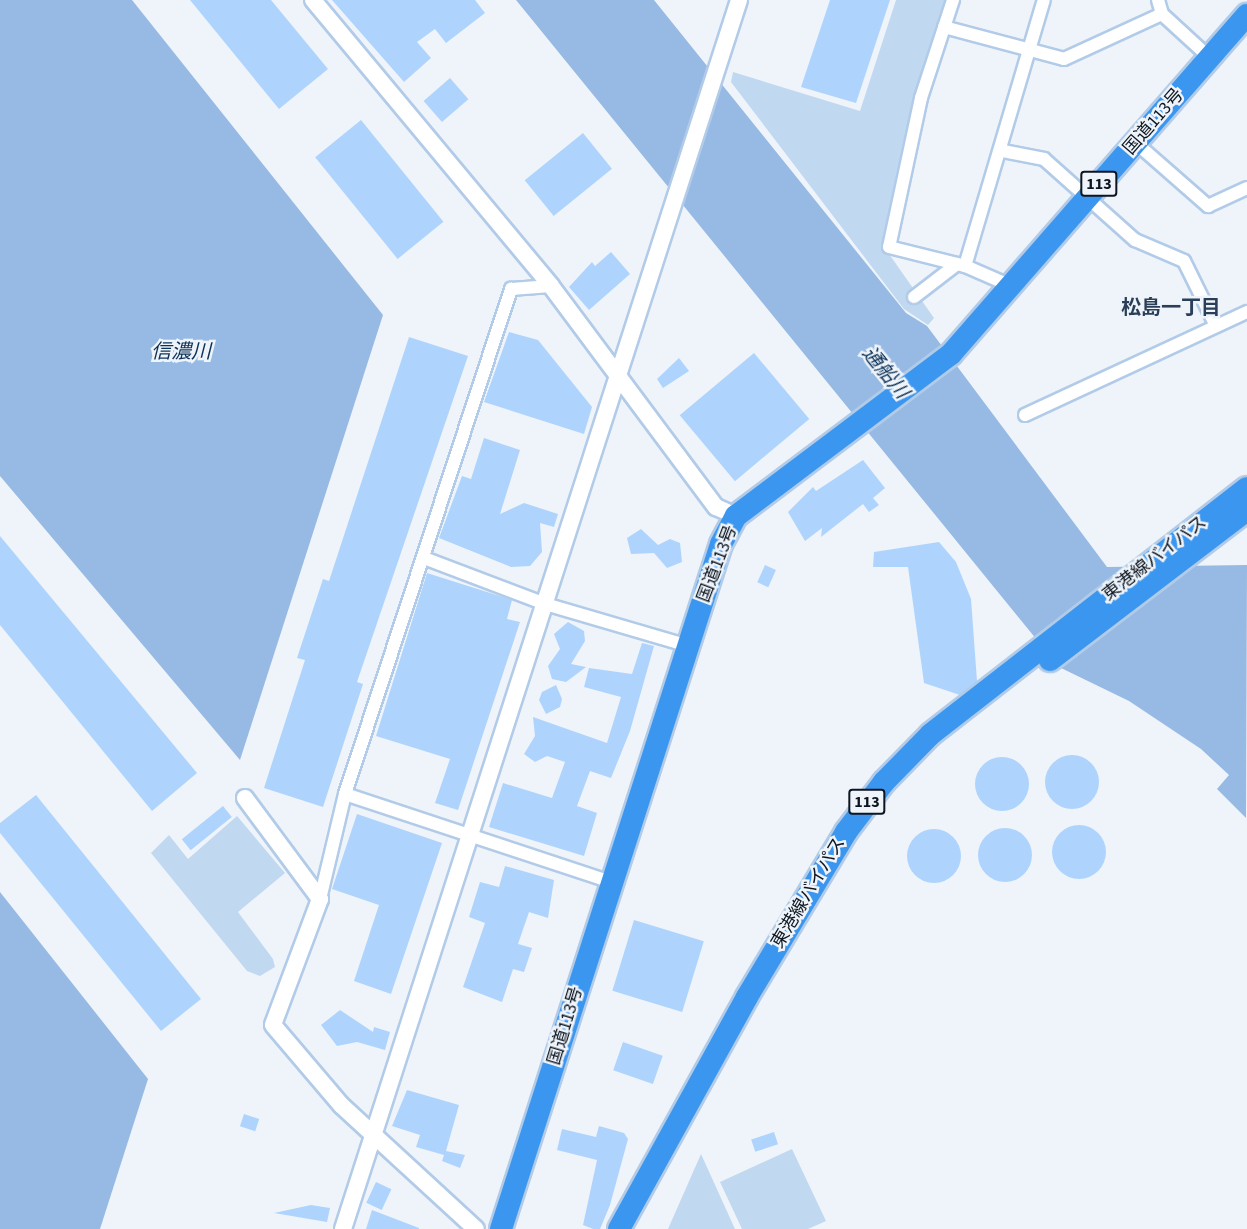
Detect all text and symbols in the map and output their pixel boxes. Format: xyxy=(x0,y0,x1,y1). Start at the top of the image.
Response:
street label: 国道113号 xyxy=(1119,84,1189,160)
road number: 113 xyxy=(1080,171,1118,197)
district label: 松島一丁目 xyxy=(1121,296,1221,320)
water label: 信濃川 xyxy=(151,340,211,364)
water label: 通船川 xyxy=(857,342,913,404)
street label: 東港線バイパス xyxy=(1099,512,1211,606)
street label: 国道113号 xyxy=(693,522,743,606)
road number: 113 xyxy=(848,789,886,815)
street label: 東港線バイパス xyxy=(767,833,851,953)
street label: 国道113号 xyxy=(544,984,588,1068)

